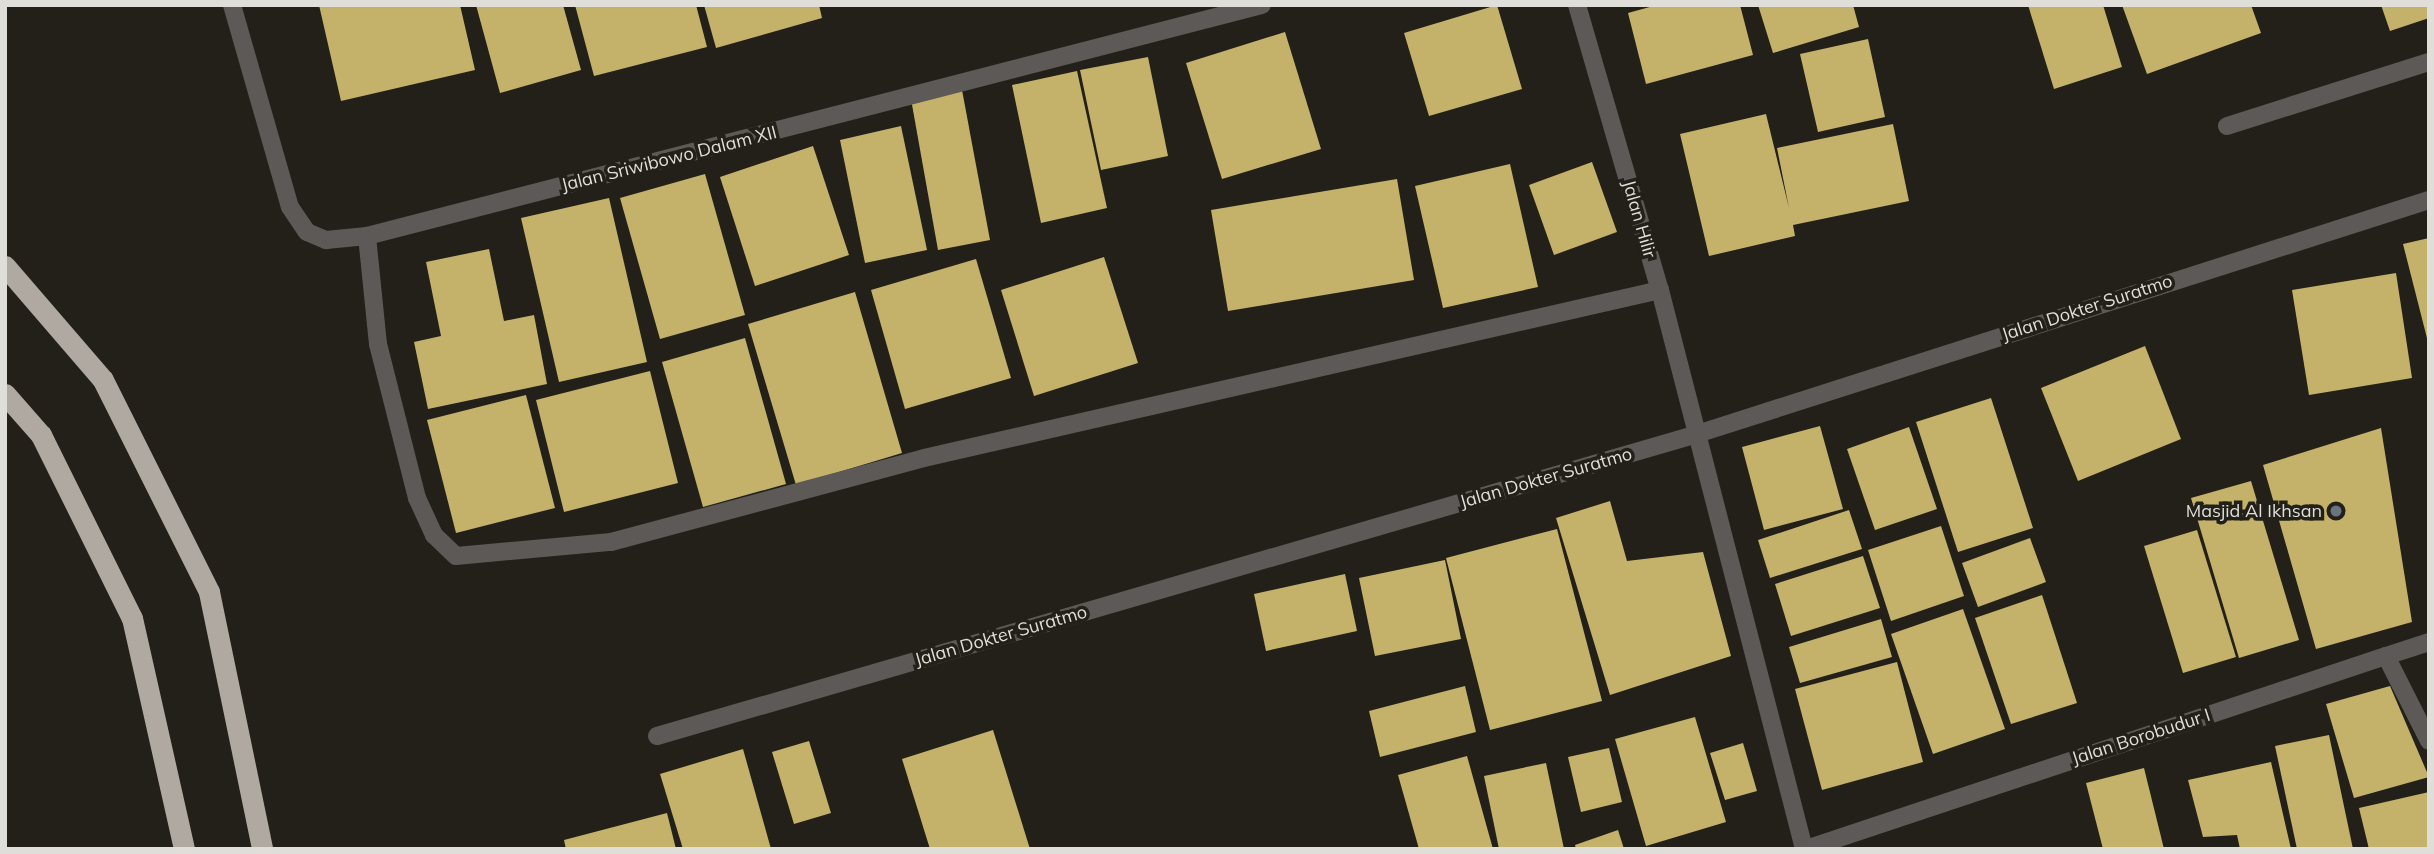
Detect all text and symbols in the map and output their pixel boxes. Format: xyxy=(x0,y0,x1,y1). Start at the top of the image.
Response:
street label: Jalan Sriwibowo Dalam XII xyxy=(559,122,779,196)
street label: Jalan Hilir xyxy=(1618,177,1660,261)
street label: Jalan Dokter Suratmo xyxy=(1999,270,2175,346)
street label: Jalan Dokter Suratmo xyxy=(1457,443,1635,513)
place label: Masjid Al Ikhsan xyxy=(2186,500,2322,522)
marker: Masjid Al Ikhsan xyxy=(2328,503,2344,519)
street label: Jalan Dokter Suratmo xyxy=(912,601,1090,671)
street label: Jalan Borobudur I xyxy=(2069,704,2213,770)

